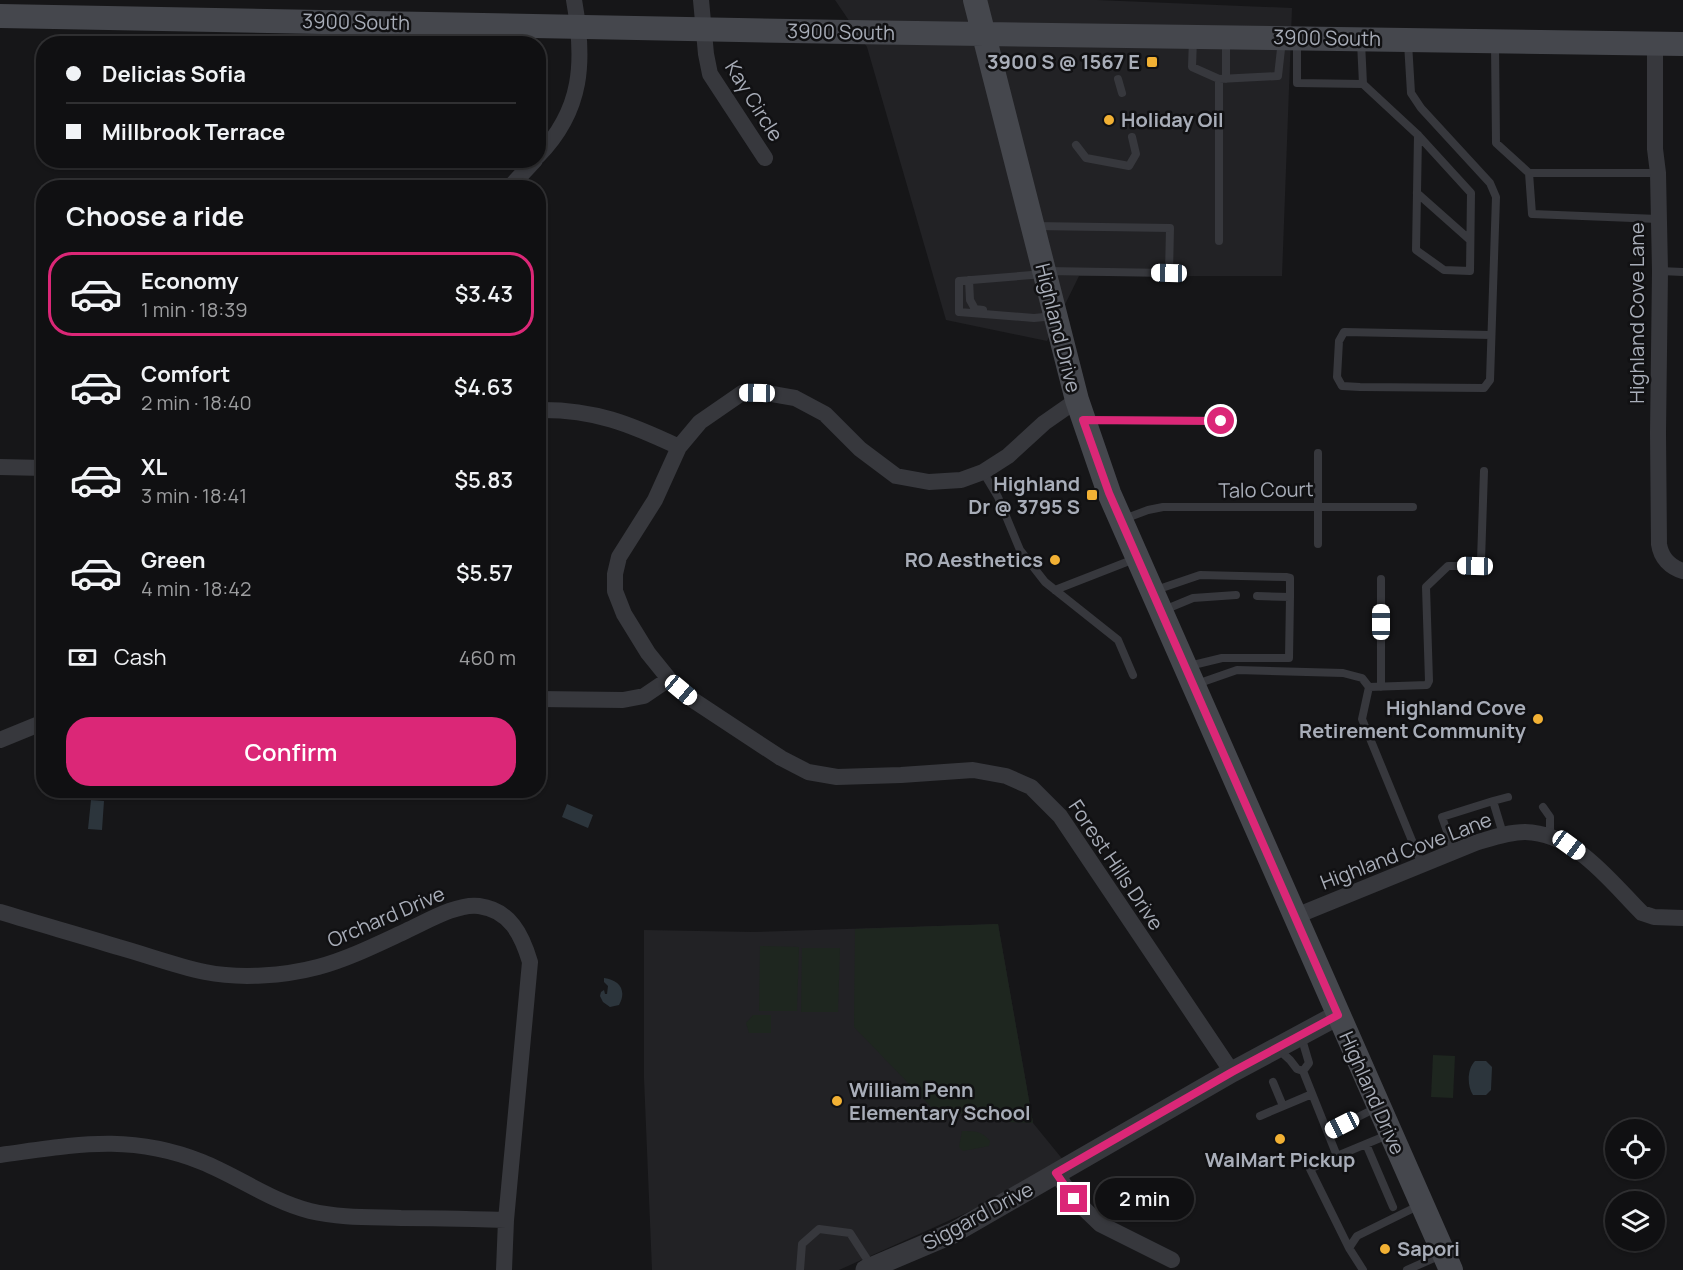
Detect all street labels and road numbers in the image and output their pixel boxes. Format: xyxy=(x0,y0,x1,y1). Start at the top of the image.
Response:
street label: 3900 South xyxy=(302,7,410,36)
street label: 3900 South xyxy=(787,17,895,46)
street label: 3900 South xyxy=(1273,23,1381,52)
street label: Kay Circle xyxy=(719,55,790,146)
street label: Highland Cove Lane xyxy=(1623,222,1650,404)
street label: Highland Drive xyxy=(1029,260,1088,395)
street label: Talo Court xyxy=(1218,475,1314,504)
street label: Forest Hills Drive xyxy=(1063,794,1170,935)
street label: Highland Cove Lane xyxy=(1316,805,1495,896)
street label: Orchard Drive xyxy=(323,880,449,953)
street label: Highland Drive xyxy=(1333,1027,1412,1159)
street label: Siggard Drive xyxy=(918,1175,1038,1256)

